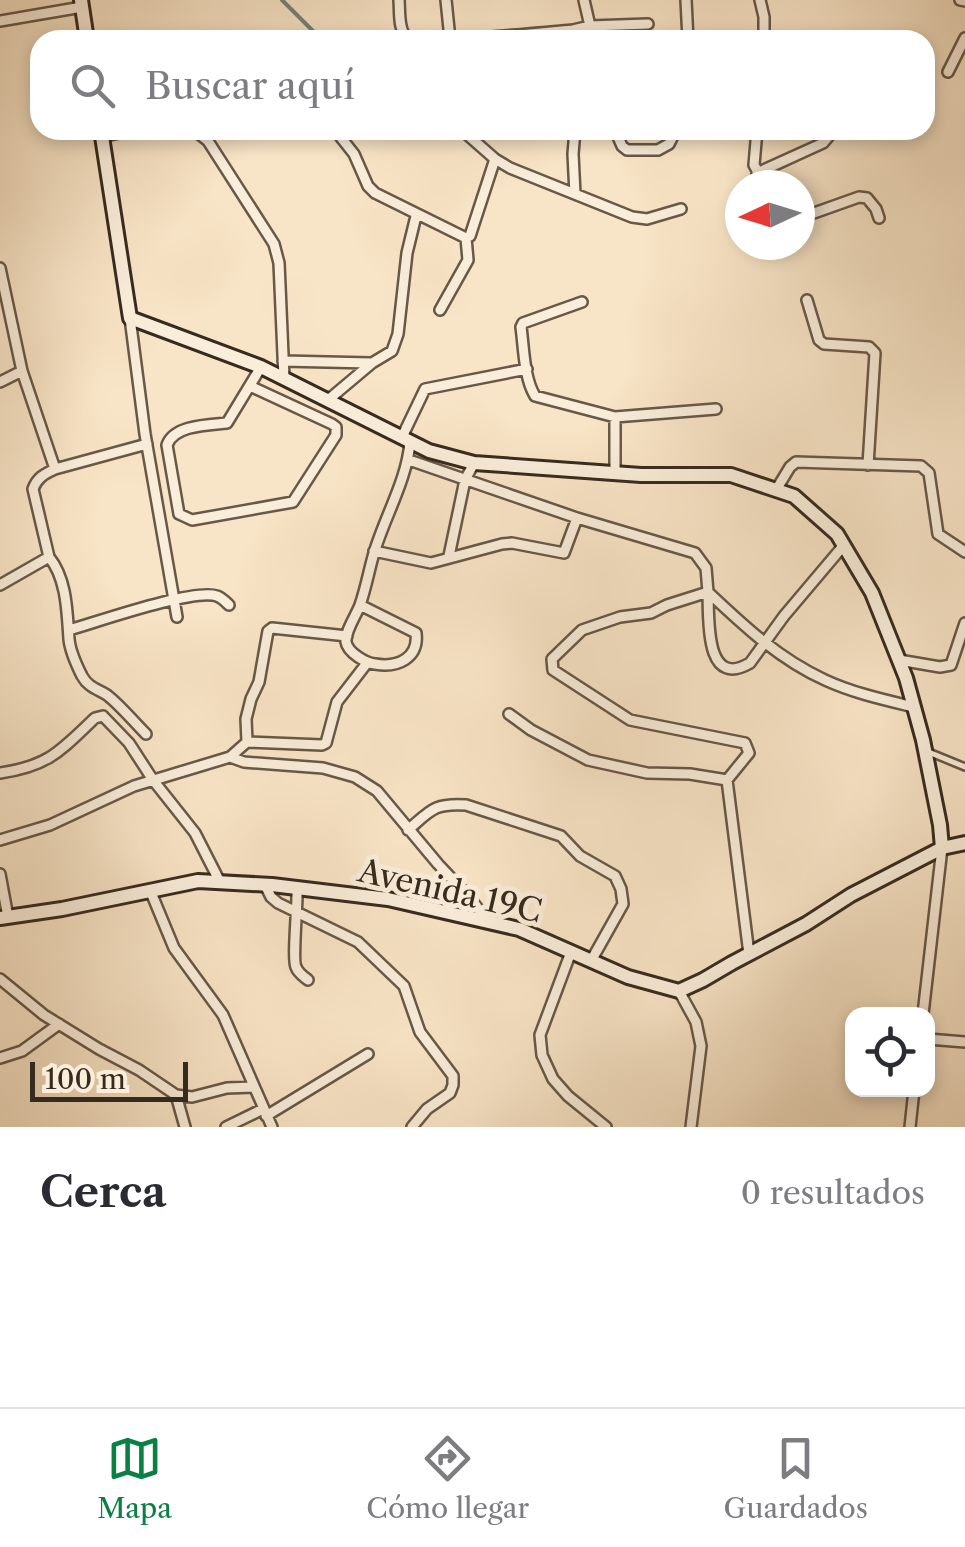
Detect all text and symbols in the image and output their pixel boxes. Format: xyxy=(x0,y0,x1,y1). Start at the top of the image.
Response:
search box xyxy=(30,30,935,140)
icon: search xyxy=(65,58,120,113)
text: Buscar aquí xyxy=(145,62,355,109)
north arrow xyxy=(725,170,815,260)
street label: Avenida 19C xyxy=(354,850,546,931)
map controls xyxy=(845,1007,935,1097)
button: locate xyxy=(845,1007,935,1097)
scale bar xyxy=(30,1057,188,1102)
text: 100 m xyxy=(45,1062,126,1096)
text: Cerca xyxy=(40,1166,166,1218)
text: 0 resultados xyxy=(741,1173,925,1212)
tab: Mapa xyxy=(97,1431,172,1525)
tab: Cómo llegar xyxy=(366,1431,529,1525)
tab: Guardados xyxy=(724,1431,868,1525)

